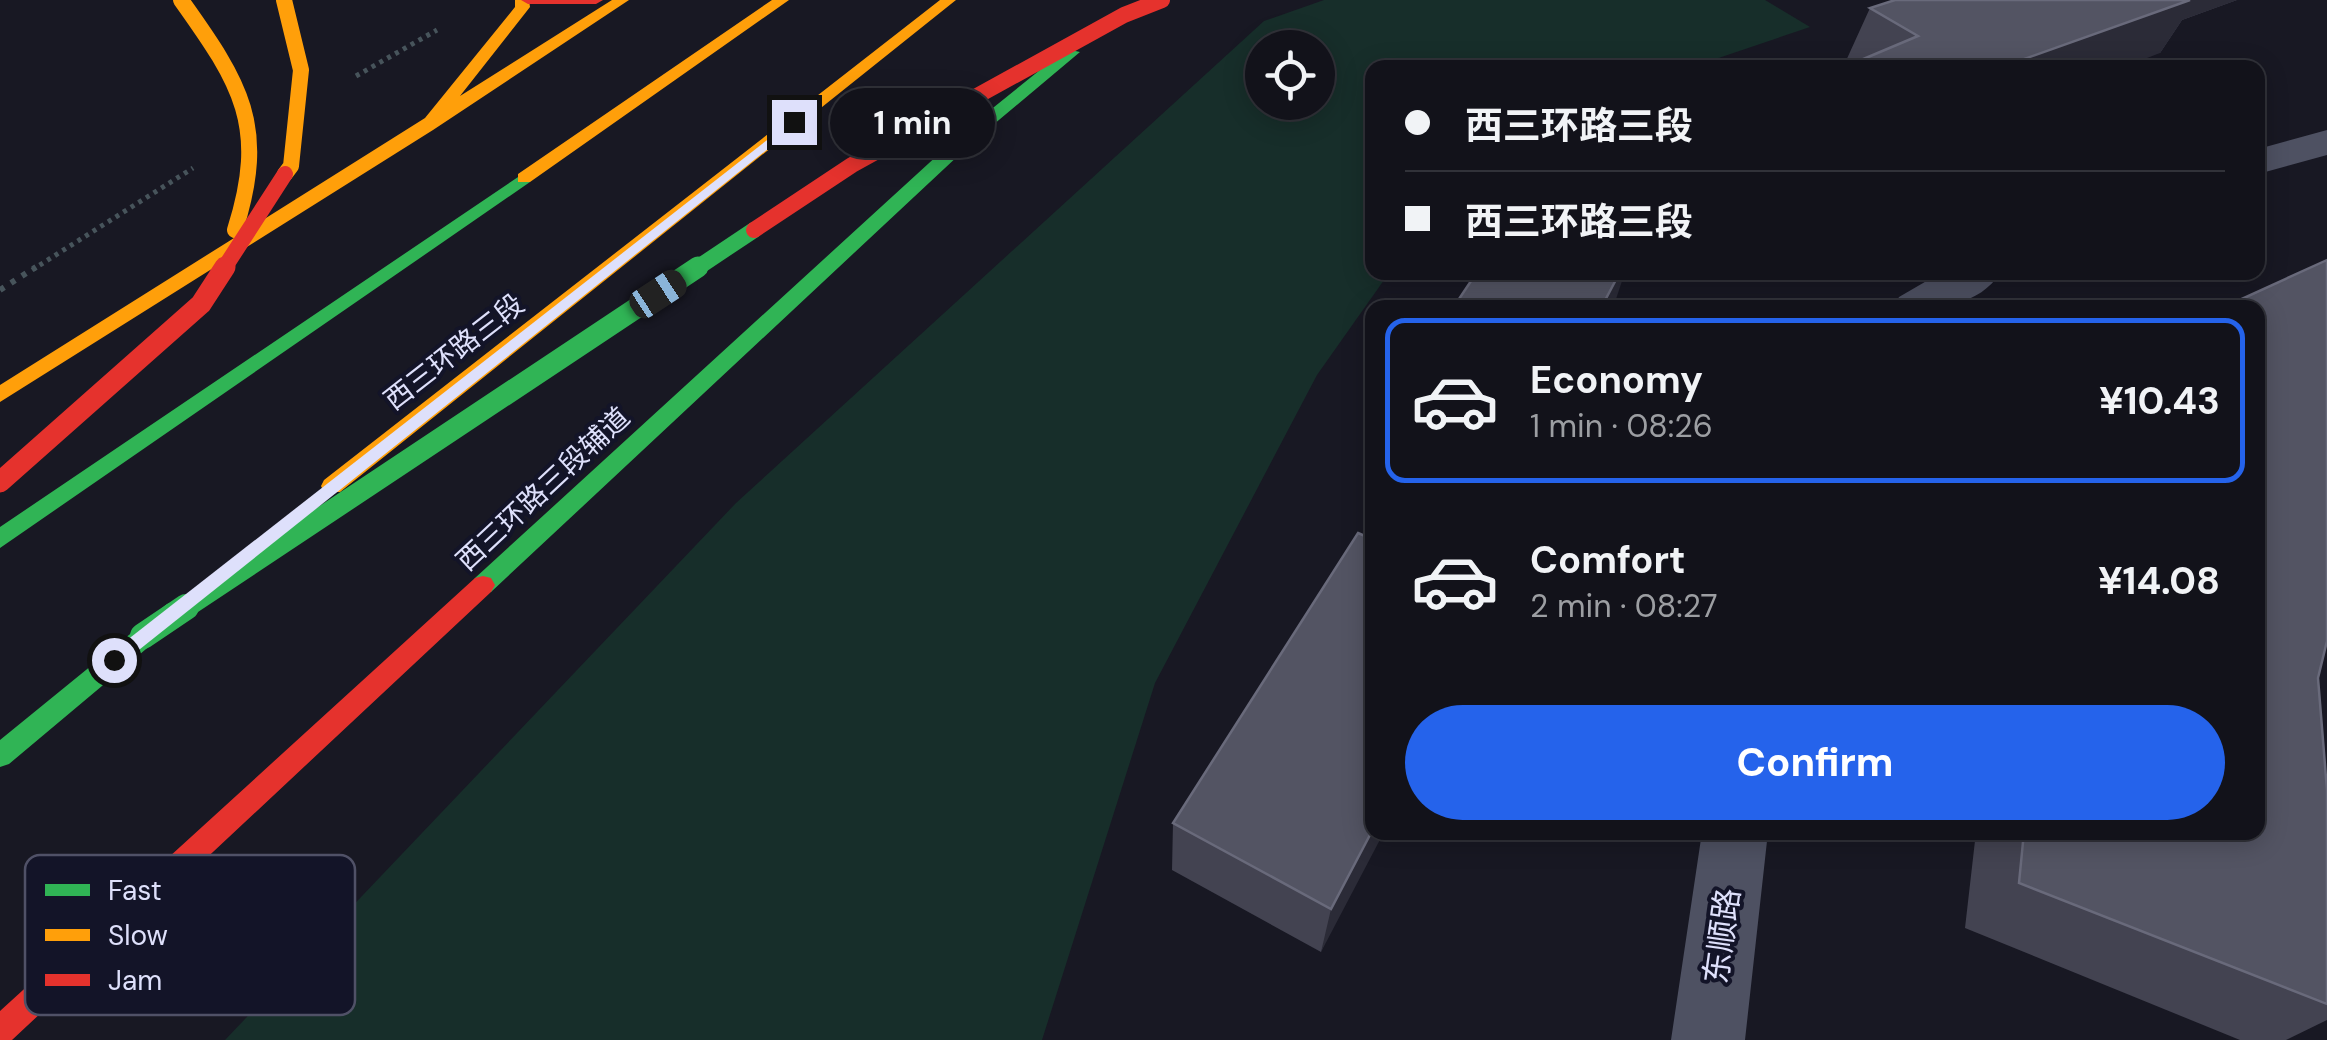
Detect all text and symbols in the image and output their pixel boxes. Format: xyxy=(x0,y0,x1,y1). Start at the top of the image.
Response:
map controls xyxy=(1245,30,1335,120)
button: locate xyxy=(1245,30,1335,120)
callout: 1 min xyxy=(829,87,994,157)
route end xyxy=(772,100,817,145)
text: 西三环路三段 xyxy=(1465,101,1693,151)
text: 1 min xyxy=(874,102,951,144)
text: 西三环路三段 xyxy=(1465,197,1693,247)
car xyxy=(625,265,691,323)
street label: 西三环路三段 xyxy=(376,286,532,418)
text: Economy xyxy=(1530,355,1703,405)
icon: car xyxy=(1410,356,1500,446)
text: ¥10.43 xyxy=(2099,376,2220,426)
street label: 西三环路三段辅道 xyxy=(448,399,638,579)
text: 1 min · 08:26 xyxy=(1530,405,1713,447)
text: Comfort xyxy=(1530,535,1686,585)
icon: car xyxy=(1410,536,1500,626)
text: ¥14.08 xyxy=(2098,556,2220,606)
text: 2 min · 08:27 xyxy=(1530,585,1718,627)
route start xyxy=(92,638,137,683)
button: Confirm xyxy=(1405,705,2225,820)
legend xyxy=(25,855,355,1015)
text: Fast xyxy=(108,872,162,909)
street label: 东顺路 xyxy=(1695,886,1749,986)
text: Slow xyxy=(108,917,168,954)
text: Jam xyxy=(108,962,162,999)

